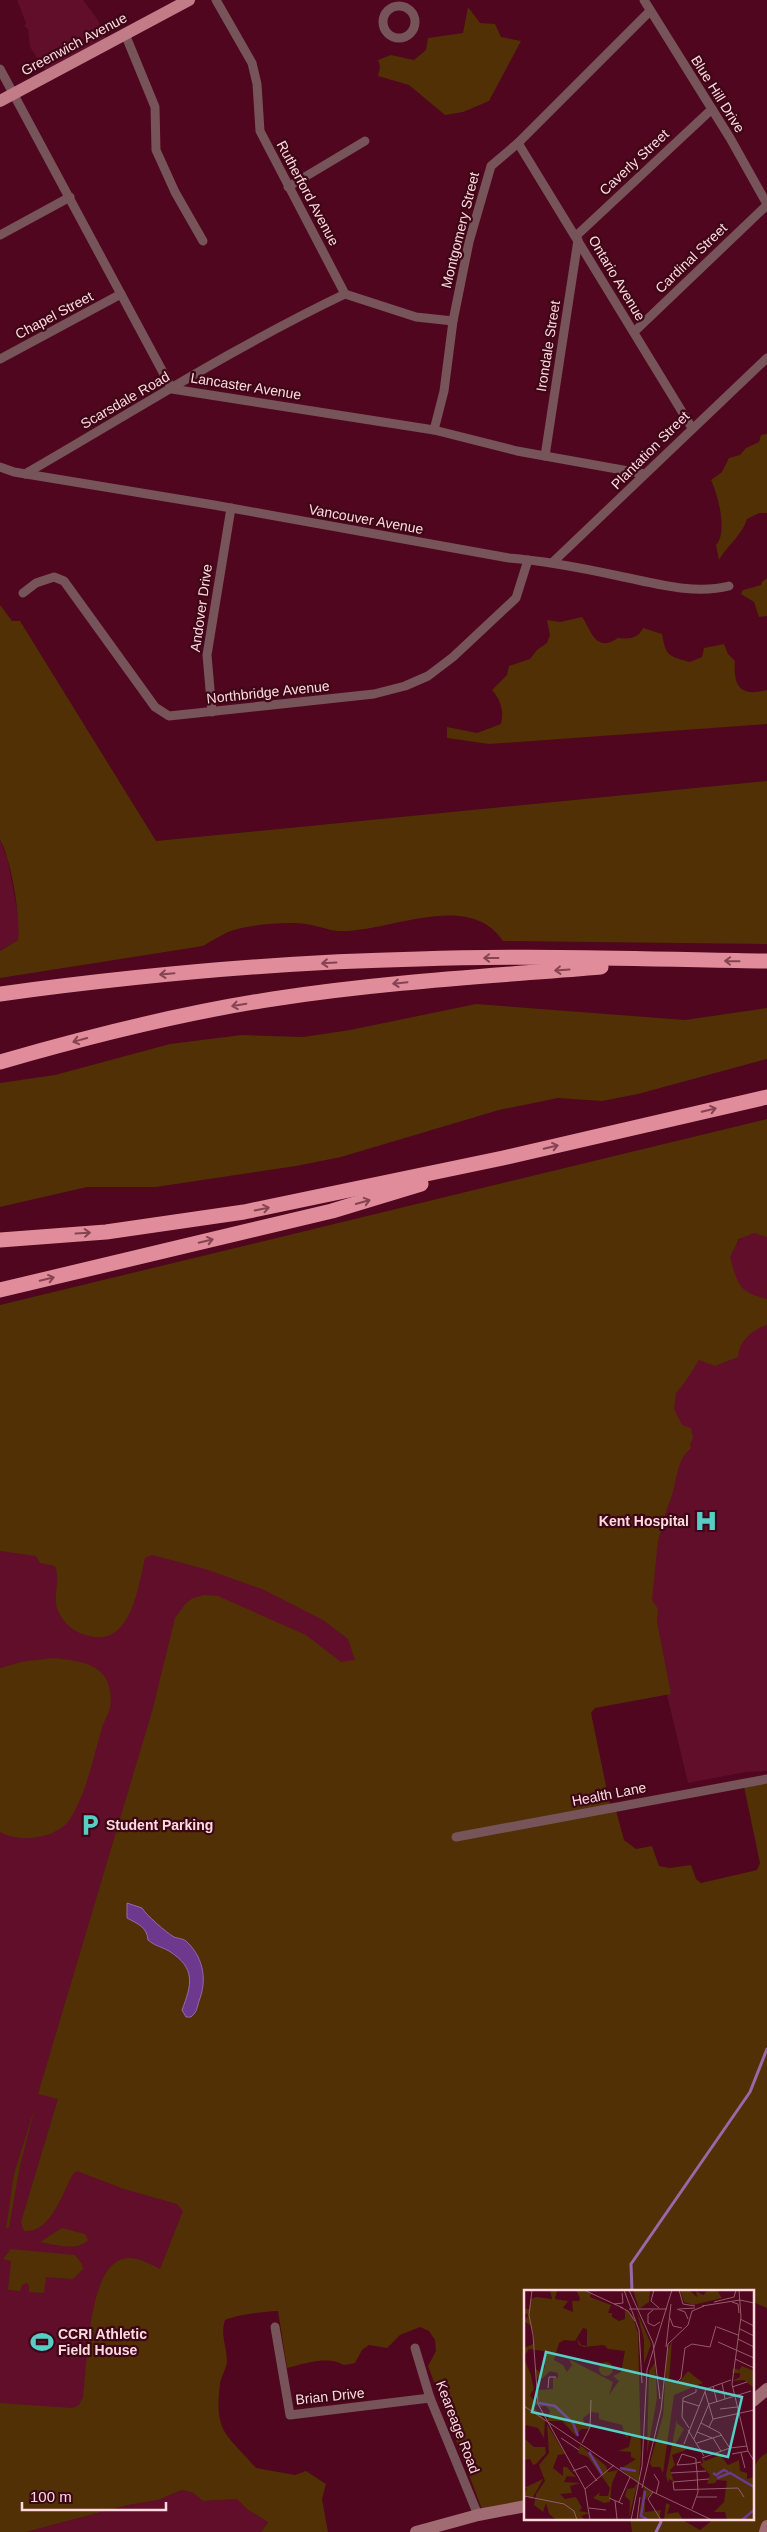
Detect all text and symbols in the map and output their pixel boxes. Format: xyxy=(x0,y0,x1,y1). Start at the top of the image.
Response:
street label: Greenwich Avenue xyxy=(18,9,130,79)
street label: Blue Hill Drive xyxy=(688,52,748,136)
street label: Caverly Street xyxy=(596,126,672,198)
street label: Rutherford Avenue xyxy=(274,138,343,248)
street label: Montgomery Street xyxy=(438,170,482,290)
street label: Cardinal Street xyxy=(652,220,730,296)
street label: Ontario Avenue xyxy=(585,233,649,324)
street label: Chapel Street xyxy=(12,288,96,342)
street label: Irondale Street xyxy=(533,299,563,393)
street label: Scarsdale Road xyxy=(78,368,172,432)
street label: Lancaster Avenue xyxy=(190,369,303,403)
street label: Plantation Street xyxy=(608,408,692,492)
street label: Vancouver Avenue xyxy=(307,501,425,537)
street label: Andover Drive xyxy=(187,563,215,653)
street label: Northbridge Avenue xyxy=(206,678,330,706)
one-way arrow xyxy=(484,953,500,963)
one-way arrow xyxy=(725,956,741,966)
one-way arrow xyxy=(321,958,337,967)
one-way arrow xyxy=(554,966,570,975)
one-way arrow xyxy=(159,969,175,979)
one-way arrow xyxy=(392,978,408,988)
one-way arrow xyxy=(231,1001,247,1010)
one-way arrow xyxy=(73,1035,89,1045)
one-way arrow xyxy=(701,1105,717,1114)
one-way arrow xyxy=(542,1142,558,1151)
one-way arrow xyxy=(355,1197,371,1207)
one-way arrow xyxy=(253,1203,269,1213)
one-way arrow xyxy=(75,1229,91,1238)
one-way arrow xyxy=(197,1236,213,1245)
one-way arrow xyxy=(39,1274,55,1283)
hospital icon: Kent Hospital xyxy=(693,1508,719,1534)
place label: Kent Hospital xyxy=(599,1513,689,1529)
street label: Health Lane xyxy=(570,1779,648,1809)
parking icon: Student Parking xyxy=(77,1812,103,1838)
place label: Student Parking xyxy=(106,1817,213,1833)
inset map xyxy=(524,2290,754,2520)
place label: CCRI Athletic Field House xyxy=(58,2326,147,2358)
sports icon: CCRI Athletic Field House xyxy=(29,2329,55,2355)
street label: Keareage Road xyxy=(433,2378,483,2476)
street label: Brian Drive xyxy=(295,2384,365,2408)
scale bar xyxy=(22,2480,166,2512)
text: 100 m xyxy=(30,2488,72,2505)

